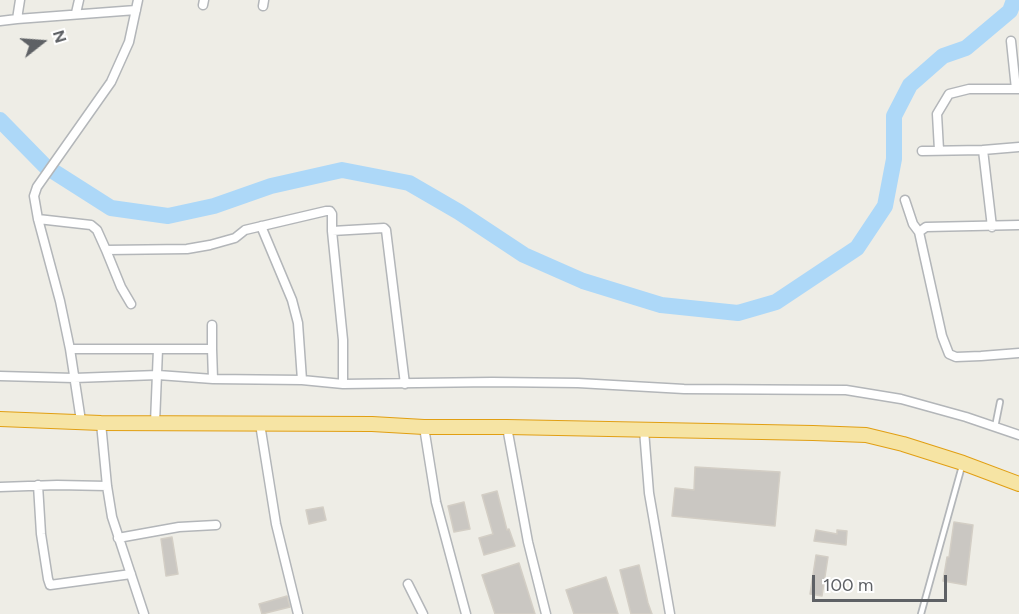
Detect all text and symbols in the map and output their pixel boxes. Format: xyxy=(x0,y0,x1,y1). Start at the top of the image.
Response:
north arrow xyxy=(12,12,72,72)
text: N xyxy=(49,28,71,45)
scale bar xyxy=(815,563,950,601)
text: 100 m xyxy=(823,574,873,596)

